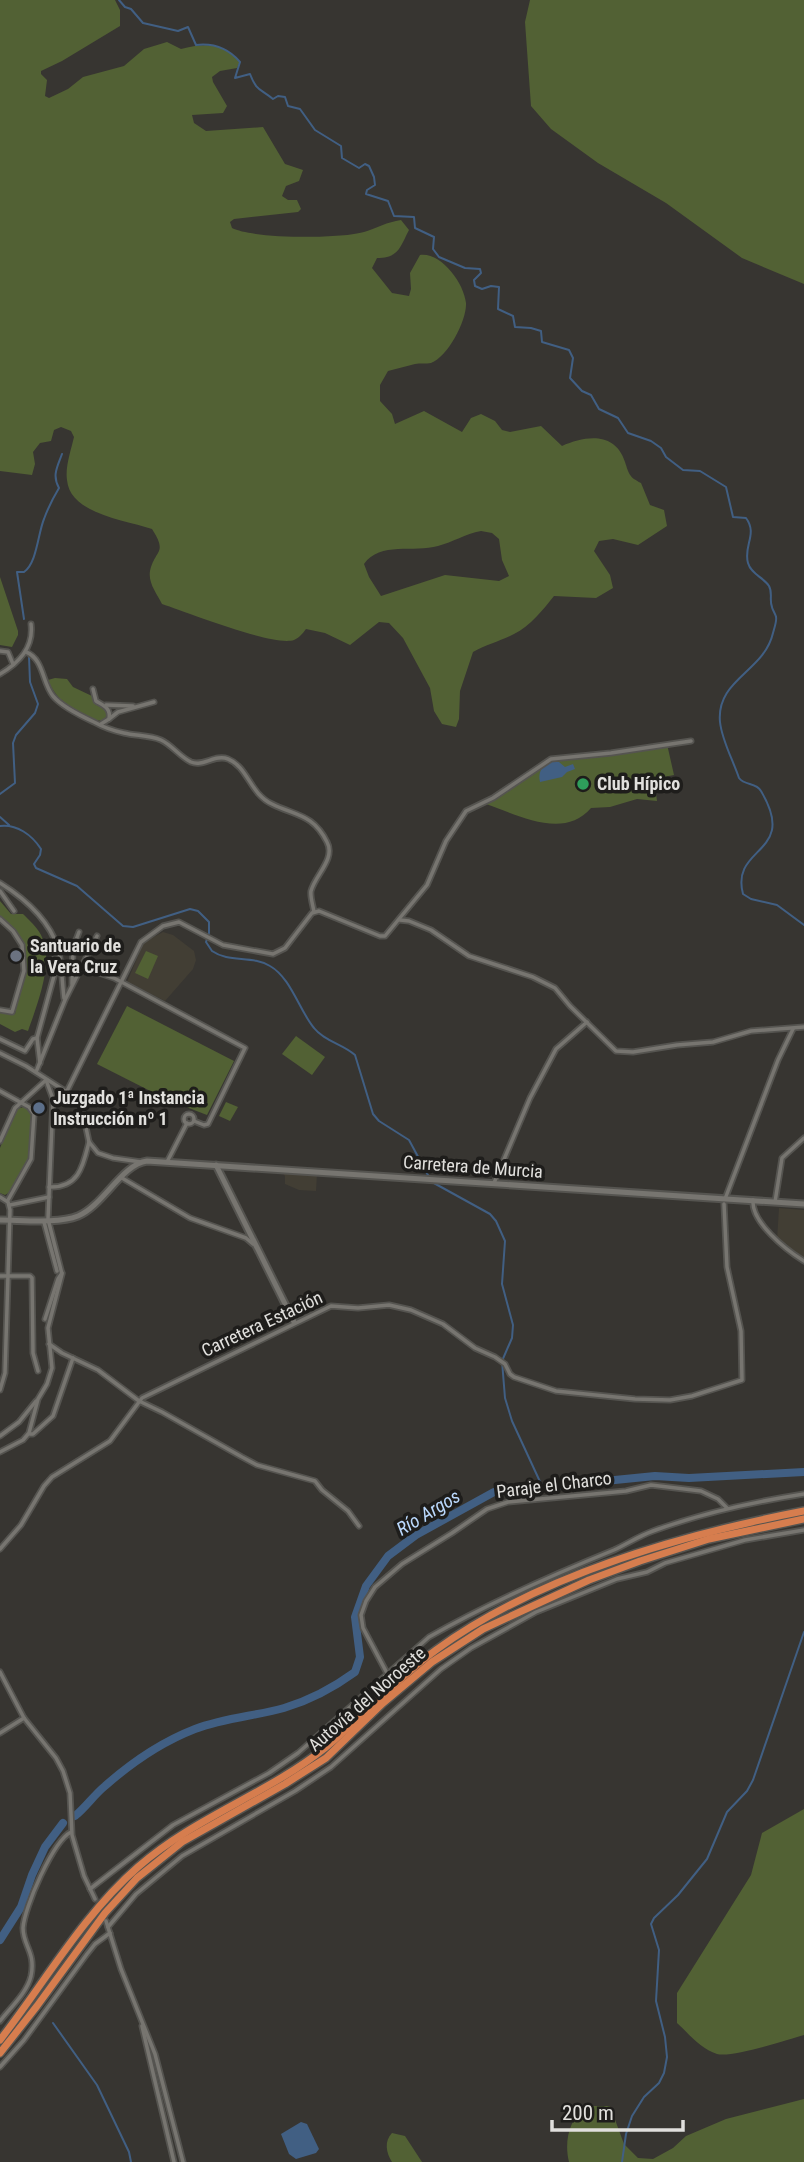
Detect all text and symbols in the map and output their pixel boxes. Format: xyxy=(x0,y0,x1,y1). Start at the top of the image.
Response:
place label: Club Hípico xyxy=(597,773,680,794)
marker: Club Hípico xyxy=(575,776,591,792)
place label: Santuario de la Vera Cruz xyxy=(30,935,121,977)
marker: Santuario de la Vera Cruz xyxy=(8,948,24,964)
place label: Juzgado 1ª Instancia Instrucción nº 1 xyxy=(53,1087,205,1129)
marker: Juzgado 1ª Instancia Instrucción nº 1 xyxy=(31,1100,47,1116)
street label: Carretera de Murcia xyxy=(403,1151,544,1182)
street label: Carretera Estación xyxy=(198,1286,326,1361)
street label: Paraje el Charco xyxy=(495,1467,613,1502)
water label: Río Argos xyxy=(392,1484,464,1540)
street label: Autovía del Noroeste xyxy=(304,1642,430,1755)
scale bar xyxy=(552,2088,683,2132)
text: 200 m xyxy=(562,2101,614,2125)

